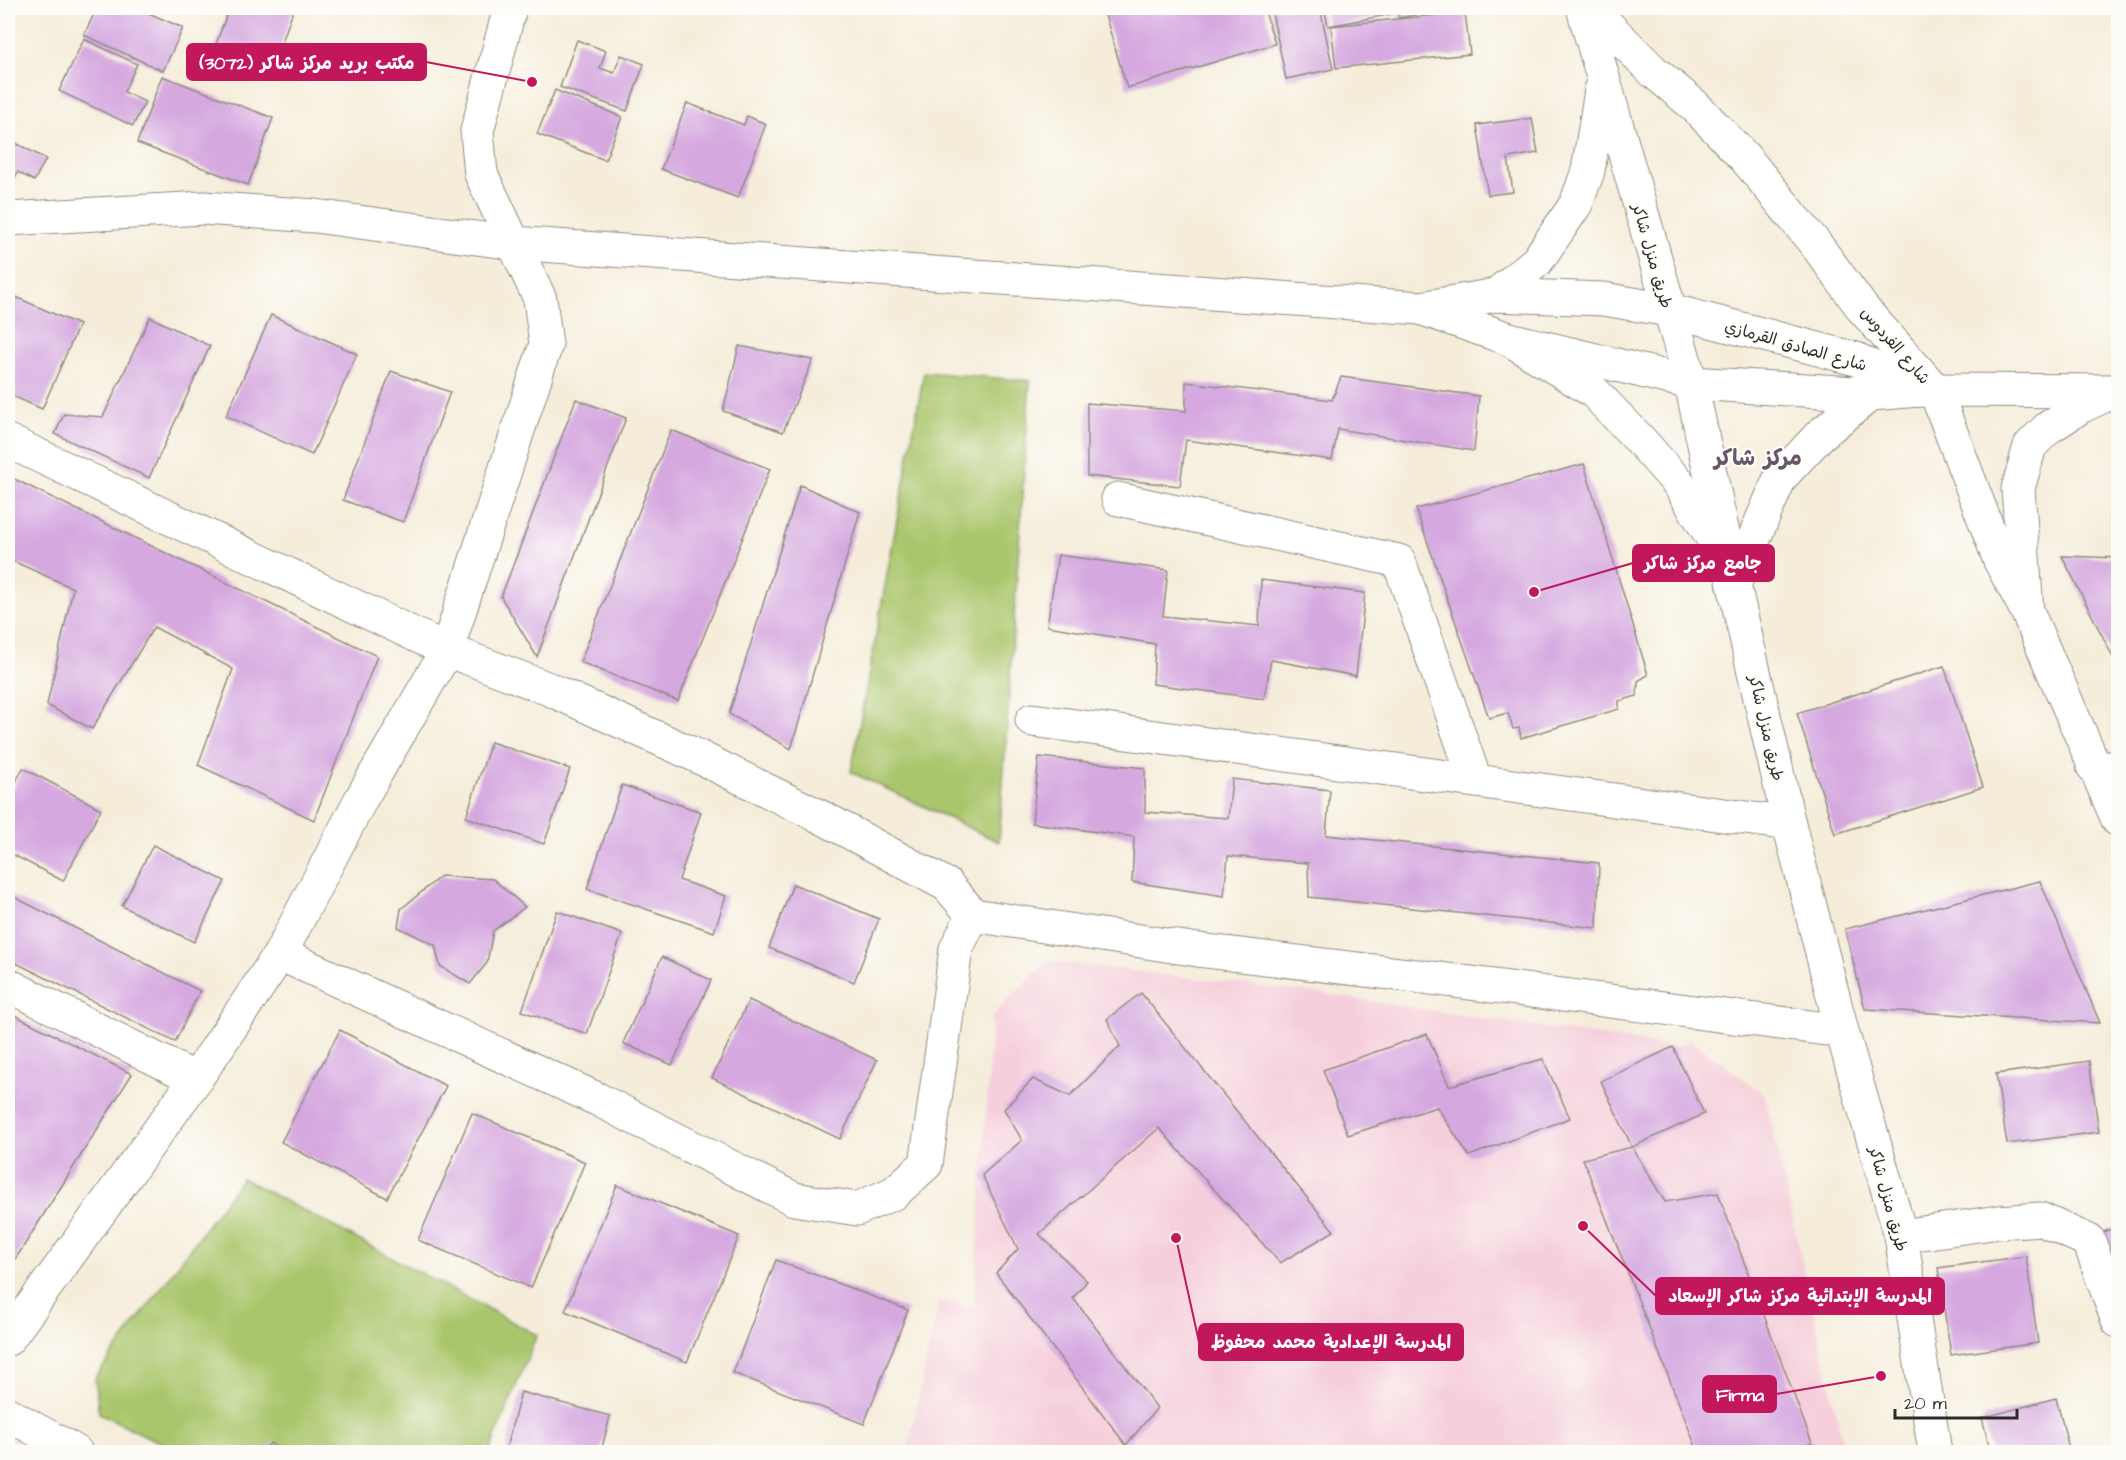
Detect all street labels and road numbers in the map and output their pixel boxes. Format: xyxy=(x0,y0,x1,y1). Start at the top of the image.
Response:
street label: طريق منزل شاكر xyxy=(1626,200,1677,311)
street label: شارع الفردوس xyxy=(1856,302,1935,389)
street label: شارع الصادق القرمازي xyxy=(1722,315,1869,377)
street label: طريق منزل شاكر xyxy=(1743,671,1789,783)
street label: طريق منزل شاكر xyxy=(1863,1143,1913,1254)

